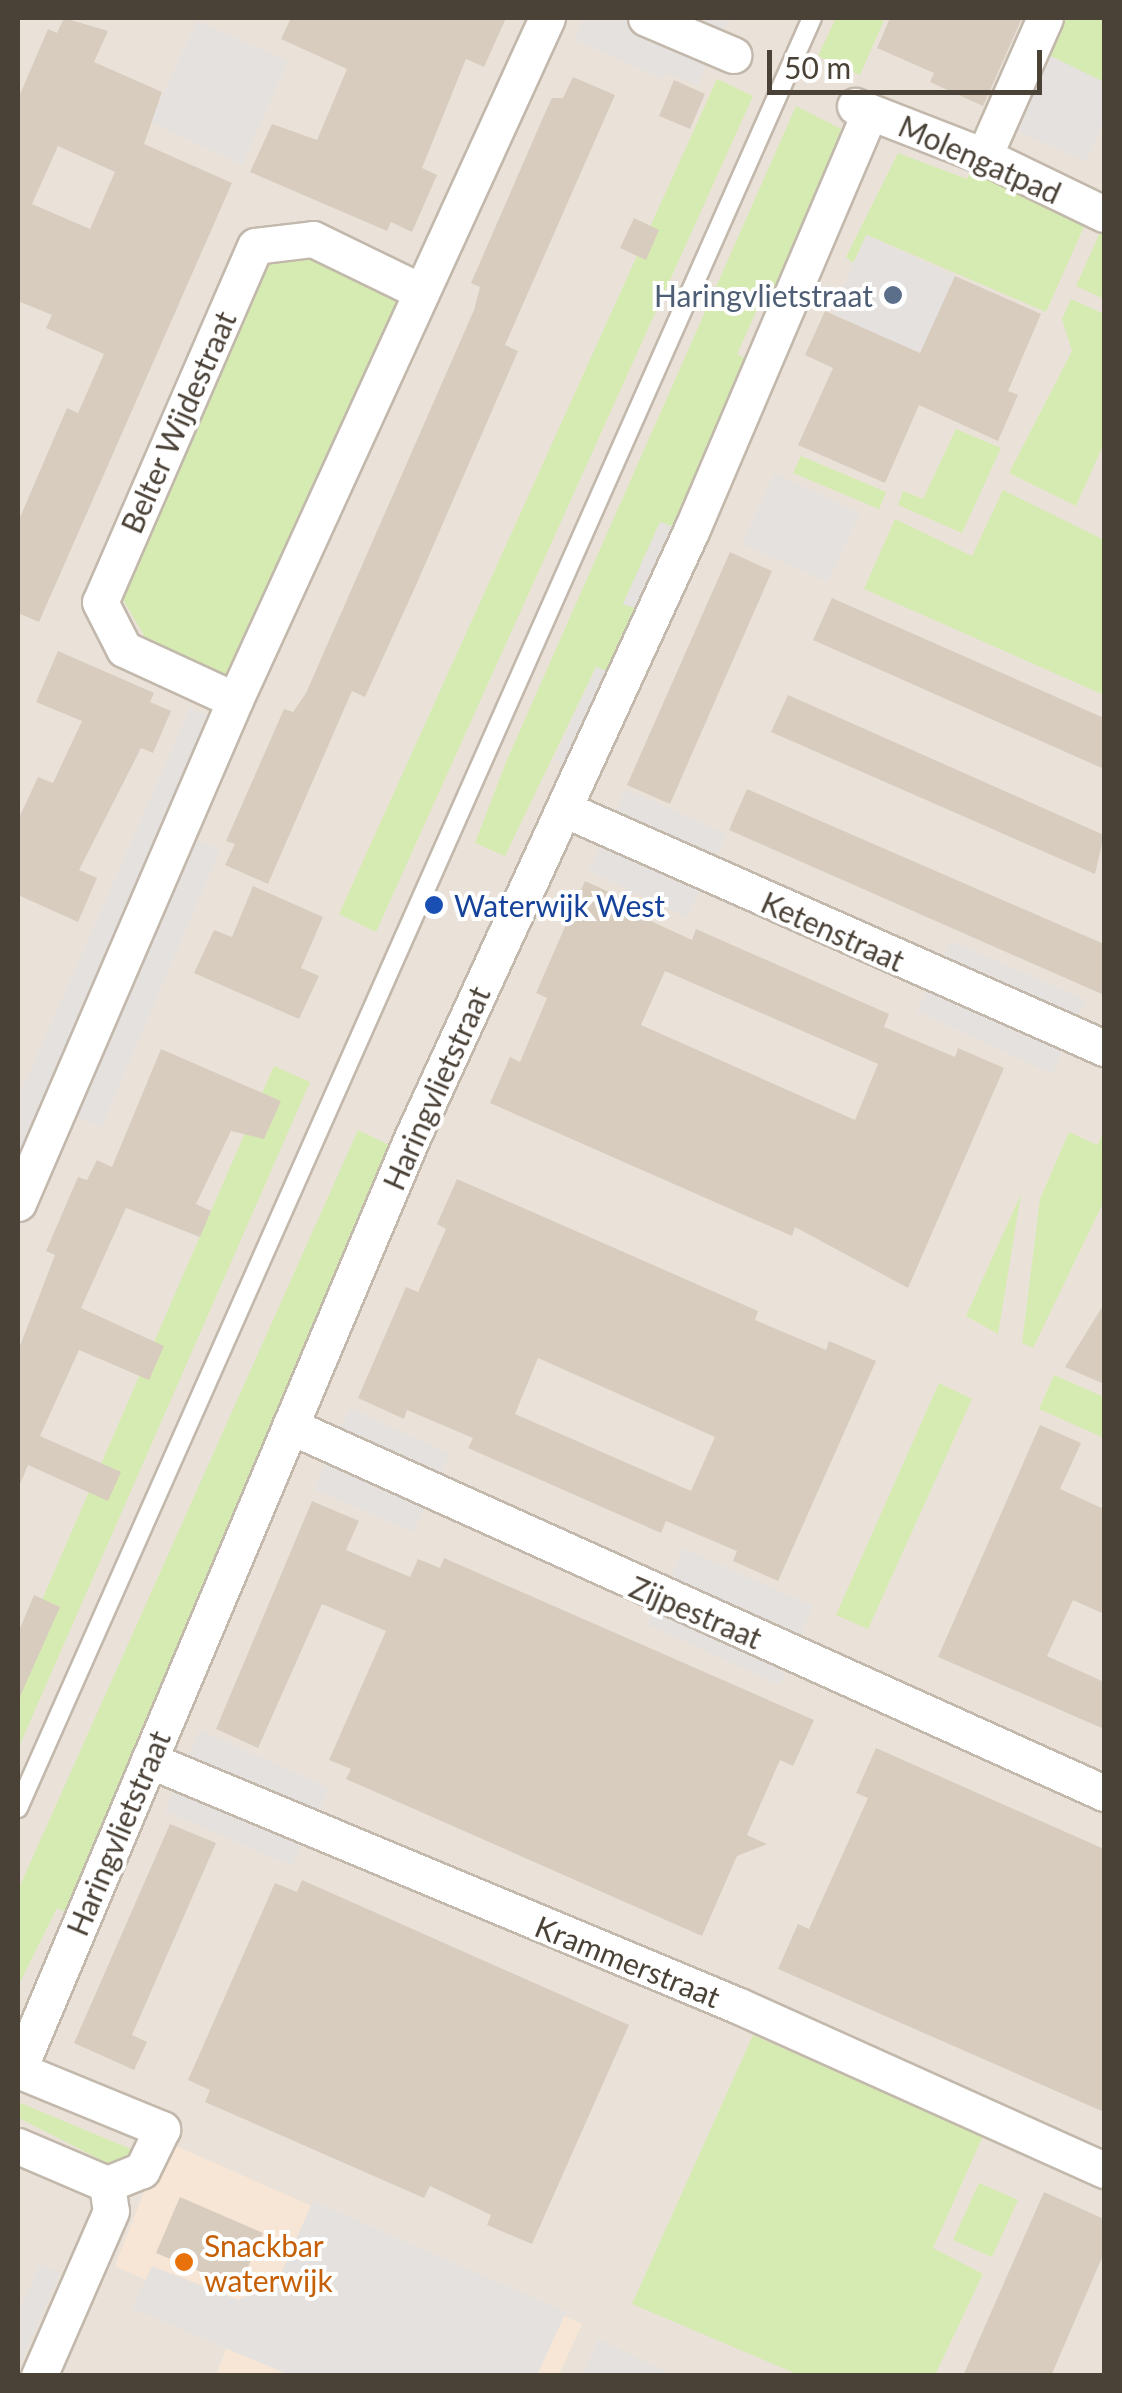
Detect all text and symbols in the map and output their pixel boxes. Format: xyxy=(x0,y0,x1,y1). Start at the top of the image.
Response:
scale bar xyxy=(772,30,1047,92)
text: 50 m xyxy=(784,49,851,85)
street label: Molengatpad xyxy=(893,107,1067,211)
place label: Haringvlietstraat xyxy=(654,277,873,313)
marker: Haringvlietstraat xyxy=(882,284,904,306)
street label: Belter Wijdestraat xyxy=(113,305,243,539)
street label: Ketenstraat xyxy=(756,884,910,978)
place label: Waterwijk West xyxy=(454,887,665,923)
marker: Waterwijk West xyxy=(423,894,445,916)
street label: Haringvlietstraat xyxy=(375,981,497,1195)
street label: Zijpestraat xyxy=(625,1568,767,1656)
street label: Haringvlietstraat xyxy=(59,1725,177,1941)
street label: Krammerstraat xyxy=(530,1908,726,2014)
place label: Snackbar waterwijk xyxy=(204,2227,333,2298)
marker: Snackbar waterwijk xyxy=(173,2251,195,2273)

